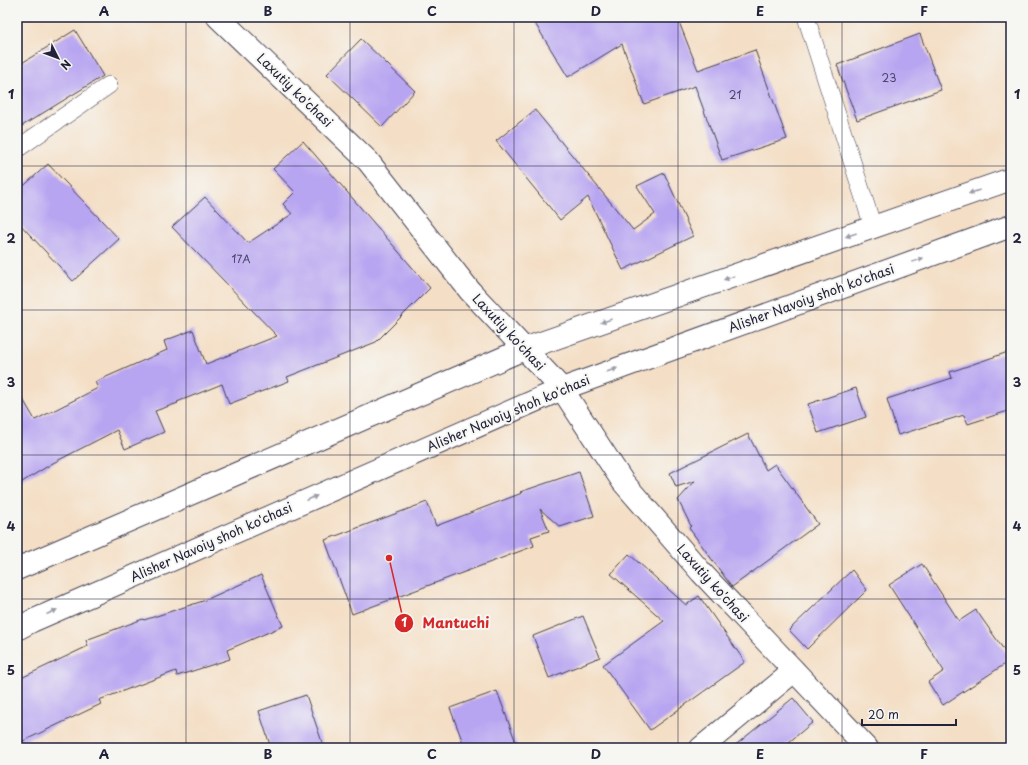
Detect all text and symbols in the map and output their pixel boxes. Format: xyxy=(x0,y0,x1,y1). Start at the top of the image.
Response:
text: A xyxy=(99,1,109,20)
text: B xyxy=(264,1,273,20)
text: C xyxy=(427,1,437,20)
text: D xyxy=(591,1,601,20)
text: E xyxy=(756,1,764,20)
text: F xyxy=(920,1,928,20)
north arrow xyxy=(38,38,78,78)
street label: Laxutiy ko'chasi xyxy=(253,48,338,131)
text: N xyxy=(56,56,75,74)
house number: 23 xyxy=(882,69,896,86)
text: 1 xyxy=(8,84,14,103)
text: 1 xyxy=(1014,84,1020,103)
house number: 21 xyxy=(729,86,741,103)
one-way arrow xyxy=(968,189,980,195)
text: 2 xyxy=(6,228,16,247)
text: 2 xyxy=(1012,228,1022,247)
one-way arrow xyxy=(845,232,857,238)
house number: 17A xyxy=(231,250,251,267)
one-way arrow xyxy=(913,256,925,262)
street label: Alisher Navoiy shoh ko'chasi xyxy=(725,259,897,337)
one-way arrow xyxy=(722,275,734,281)
street label: Laxutiy ko'chasi xyxy=(469,289,550,374)
one-way arrow xyxy=(600,318,612,324)
one-way arrow xyxy=(606,367,618,373)
street label: Alisher Navoiy shoh ko'chasi xyxy=(423,369,592,456)
text: 3 xyxy=(7,372,16,391)
text: 3 xyxy=(1013,372,1022,391)
one-way arrow xyxy=(306,495,318,501)
street label: Alisher Navoiy shoh ko'chasi xyxy=(127,497,295,586)
text: 4 xyxy=(7,516,16,535)
text: 4 xyxy=(1013,516,1022,535)
street label: Laxutiy ko'chasi xyxy=(673,539,754,626)
one-way arrow xyxy=(46,609,58,615)
callout: Mantuchi xyxy=(394,610,497,636)
text: Mantuchi xyxy=(423,612,489,633)
text: 1 xyxy=(401,613,407,631)
text: 5 xyxy=(7,660,15,679)
text: 5 xyxy=(1013,660,1021,679)
scale bar xyxy=(862,701,956,727)
text: 20 m xyxy=(868,705,899,723)
text: A xyxy=(99,744,109,763)
text: B xyxy=(264,744,273,763)
text: C xyxy=(427,744,437,763)
text: D xyxy=(591,744,601,763)
text: E xyxy=(756,744,764,763)
text: F xyxy=(920,744,928,763)

